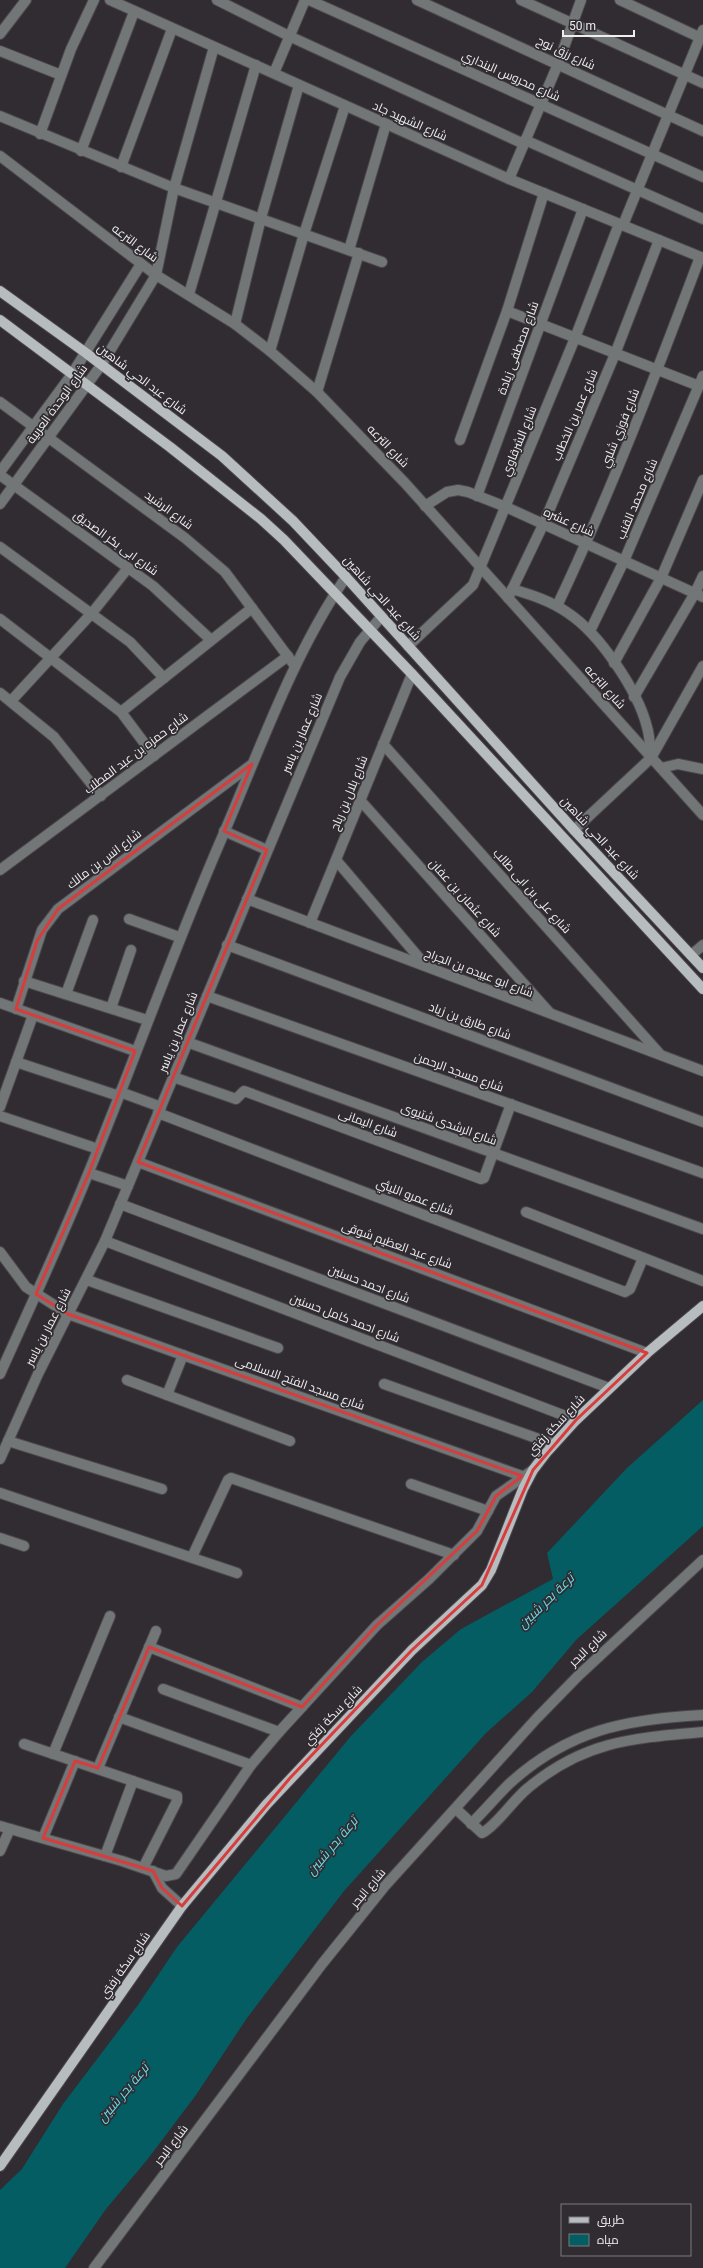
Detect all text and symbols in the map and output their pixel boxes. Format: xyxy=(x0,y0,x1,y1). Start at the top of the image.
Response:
scale bar xyxy=(563,12,634,38)
text: 50 m xyxy=(569,19,596,33)
street label: شارع رزق نوح xyxy=(534,33,598,74)
street label: شارع محروس البنداري xyxy=(459,48,562,107)
street label: شارع الشهيد جاد xyxy=(370,98,449,145)
street label: شارع الترعه xyxy=(109,221,161,266)
street label: شارع مصطفى زيادة xyxy=(495,299,542,397)
street label: شارع عبد الحي شاهين xyxy=(93,341,190,420)
street label: شارع الوحدة العربية xyxy=(24,362,91,447)
street label: شارع عمر بن الخطاب xyxy=(549,367,602,463)
street label: شارع فوزي شلبي xyxy=(598,386,645,471)
street label: شارع الشرقاوي xyxy=(499,404,542,479)
street label: شارع الترعه xyxy=(364,422,412,471)
street label: شارع محمد القنب xyxy=(614,457,661,542)
street label: شارع الرشيد xyxy=(142,488,196,533)
street label: شارع عشره xyxy=(541,505,597,540)
street label: شارع ابى بكر الصديق xyxy=(70,508,161,579)
street label: شارع عبد الحي شاهين xyxy=(338,553,424,645)
street label: شارع الترعه xyxy=(581,662,628,712)
street label: شارع عمار بن ياسر xyxy=(278,691,326,777)
street label: شارع حمزه بن عبد المطلب xyxy=(81,709,191,797)
street label: شارع بلال بن رباح xyxy=(328,753,371,833)
street label: شارع عبد الحي شاهين xyxy=(556,794,642,885)
street label: شارع انس بن مالك xyxy=(64,826,145,892)
street label: شارع على بن ابى طالب xyxy=(490,846,574,937)
street label: شارع عثمان بن عفان xyxy=(425,856,504,941)
street label: شارع ابو عبيده بن الجراح xyxy=(422,946,535,1001)
street label: شارع عمار بن ياسر xyxy=(155,990,202,1076)
street label: شارع طارق بن زياد xyxy=(427,1000,513,1043)
street label: شارع مسجد الرحمن xyxy=(412,1049,506,1096)
street label: شارع الرشدى شتيوى xyxy=(399,1100,499,1149)
street label: شارع اليمانى xyxy=(336,1106,399,1141)
street label: شارع عمرو الليثي xyxy=(373,1176,456,1221)
street label: شارع عبد العظيم شوقى xyxy=(340,1219,454,1272)
street label: شارع احمد حسنين xyxy=(326,1262,412,1307)
street label: شارع عمار بن ياسر xyxy=(22,1286,75,1370)
street label: شارع احمد كامل حسنين xyxy=(288,1291,402,1346)
street label: شارع مسجد الفتح الاسلامى xyxy=(233,1353,367,1414)
street label: شارع سكة زفتي xyxy=(524,1392,590,1460)
water label: ترعة بحر شبين xyxy=(515,1569,579,1632)
street label: شارع البحر xyxy=(565,1627,611,1671)
street label: شارع سكة زفتي xyxy=(301,1682,367,1750)
water label: ترعة بحر شبين xyxy=(303,1812,363,1879)
street label: شارع البحر xyxy=(347,1865,389,1912)
street label: شارع سكة زفتي xyxy=(97,1929,156,2003)
water label: ترعة بحر شبين xyxy=(94,2059,154,2126)
street label: شارع البحر xyxy=(151,2122,192,2169)
legend xyxy=(561,2204,691,2256)
text: طريق xyxy=(597,2213,625,2227)
text: مياه xyxy=(597,2233,619,2247)

